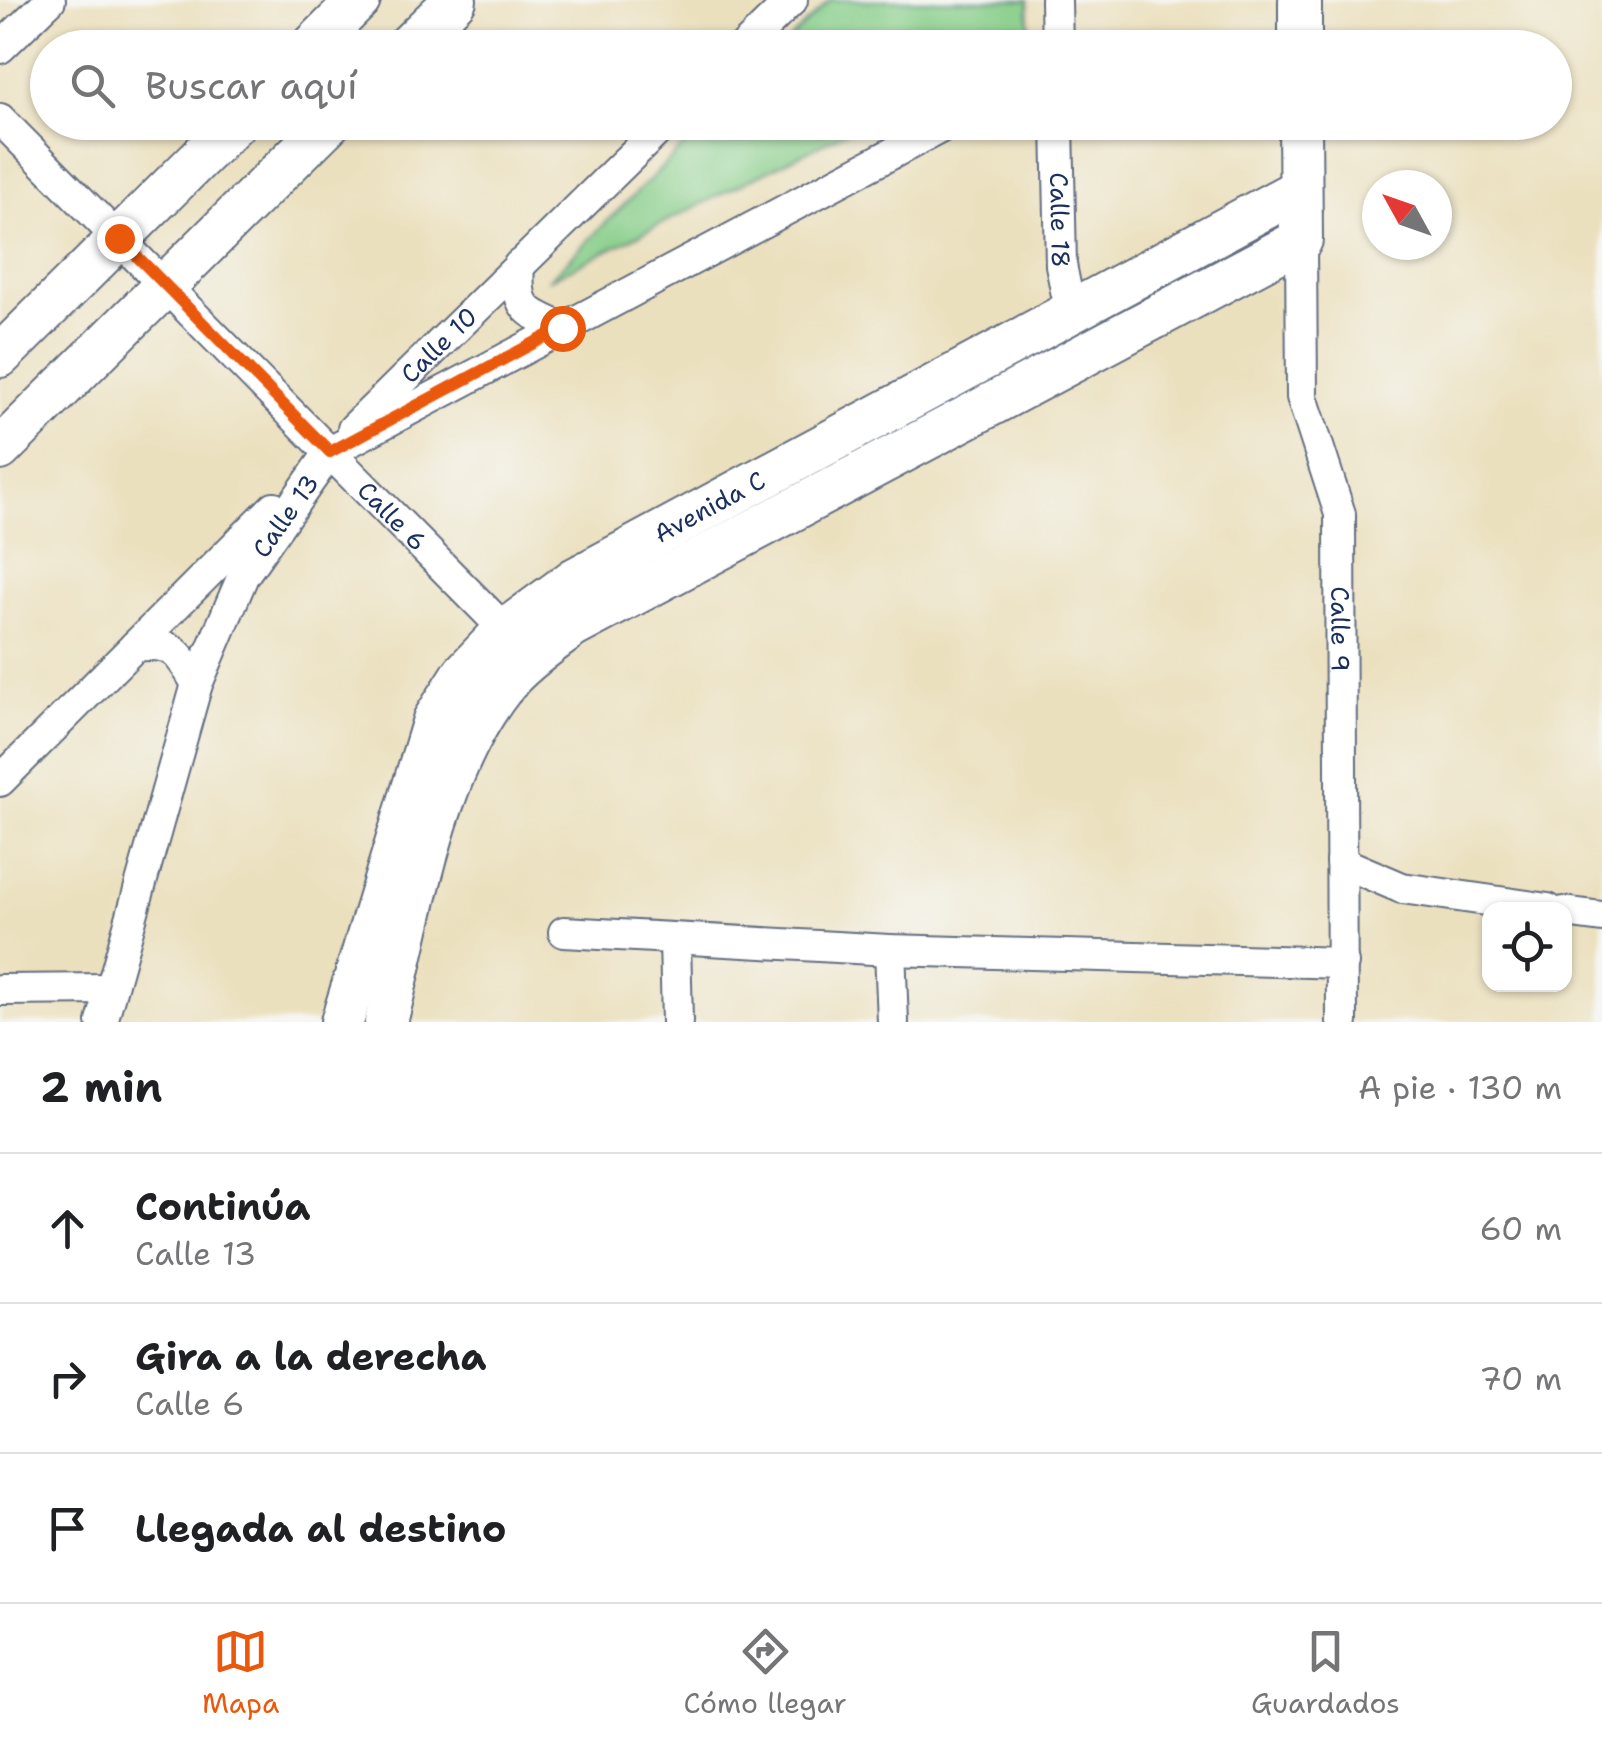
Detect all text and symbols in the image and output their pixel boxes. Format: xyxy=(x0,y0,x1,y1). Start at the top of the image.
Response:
search box xyxy=(30,30,1572,140)
icon: search xyxy=(65,58,120,113)
text: Buscar aquí xyxy=(145,60,358,111)
north arrow xyxy=(1362,170,1452,260)
street label: Calle 18 xyxy=(1042,172,1078,268)
route end xyxy=(97,216,143,262)
street label: Calle 10 xyxy=(393,299,485,390)
route start xyxy=(540,306,586,352)
street label: Avenida C xyxy=(648,463,771,551)
street label: Calle 13 xyxy=(244,467,326,564)
street label: Calle 6 xyxy=(350,473,434,558)
street label: Calle 9 xyxy=(1323,586,1358,672)
map controls xyxy=(1482,902,1572,992)
button: locate xyxy=(1482,902,1572,992)
text: 2 min xyxy=(40,1059,162,1115)
text: A pie · 130 m xyxy=(1358,1066,1562,1109)
text: Continúa xyxy=(135,1181,310,1232)
icon: ahead xyxy=(40,1201,95,1256)
text: 60 m xyxy=(1480,1207,1562,1250)
text: Calle 13 xyxy=(135,1232,256,1275)
text: Gira a la derecha xyxy=(135,1331,487,1382)
icon: right xyxy=(40,1351,95,1406)
text: 70 m xyxy=(1479,1357,1562,1400)
text: Calle 6 xyxy=(135,1382,244,1425)
icon: arrive xyxy=(40,1501,95,1556)
text: Llegada al destino xyxy=(135,1503,506,1554)
tab: Mapa xyxy=(202,1624,279,1722)
tab: Cómo llegar xyxy=(684,1624,847,1722)
tab: Guardados xyxy=(1251,1624,1400,1722)

